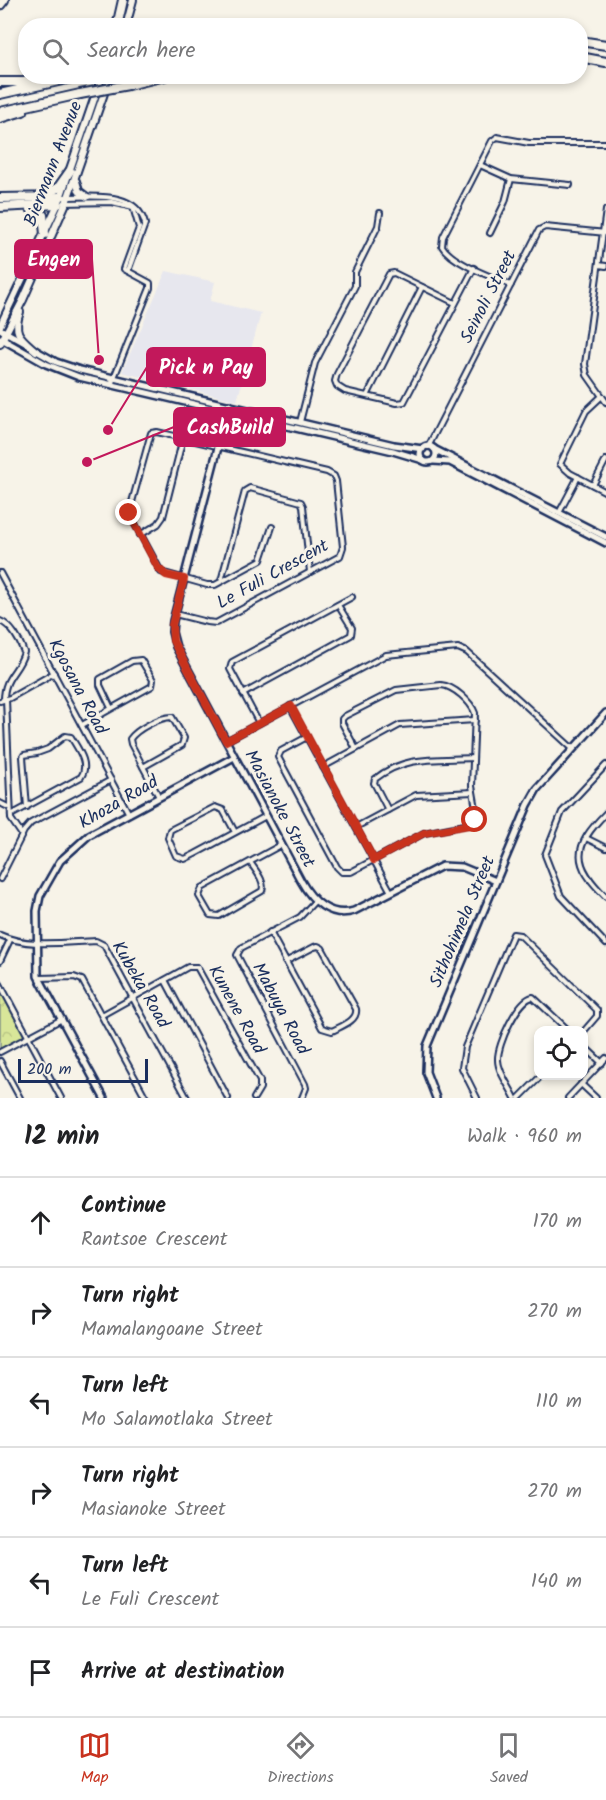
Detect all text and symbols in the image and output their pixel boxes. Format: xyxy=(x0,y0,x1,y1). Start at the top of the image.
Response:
search box xyxy=(18,18,588,84)
text: Search here xyxy=(87,34,195,69)
icon: search xyxy=(39,35,72,68)
street label: Biermann Avenue xyxy=(17,97,91,231)
callout: Engen xyxy=(15,240,92,278)
street label: Seinoli Street xyxy=(453,244,525,349)
text: Engen xyxy=(28,245,80,277)
callout: Pick n Pay xyxy=(147,348,265,386)
text: Pick n Pay xyxy=(159,353,254,385)
callout: CashBuild xyxy=(174,408,285,446)
text: CashBuild xyxy=(187,413,275,445)
route end xyxy=(115,499,141,525)
street label: Le Fuli Crescent xyxy=(212,532,335,618)
street label: Kgosana Road xyxy=(40,634,115,741)
street label: Masianoke Street xyxy=(236,745,323,874)
street label: Khoza Road xyxy=(74,768,165,838)
route start xyxy=(461,806,487,832)
street label: Sithohimela Street xyxy=(422,851,504,992)
street label: Kubeka Road xyxy=(103,936,177,1035)
street label: Mabuya Road xyxy=(243,958,317,1061)
street label: Kunene Road xyxy=(200,960,273,1061)
map controls xyxy=(534,1026,588,1080)
button: locate xyxy=(534,1026,588,1080)
scale bar xyxy=(18,1056,148,1084)
text: 200 m xyxy=(27,1057,71,1082)
text: 12 min xyxy=(24,1116,99,1158)
text: Walk · 960 m xyxy=(467,1121,582,1153)
text: Continue xyxy=(81,1189,166,1224)
icon: ahead xyxy=(24,1206,57,1239)
text: 170 m xyxy=(533,1206,582,1238)
text: Rantsoe Crescent xyxy=(81,1224,227,1256)
text: Turn right xyxy=(81,1279,179,1314)
icon: right xyxy=(24,1296,57,1329)
text: 270 m xyxy=(527,1296,582,1328)
text: Mamalangoane Street xyxy=(81,1314,263,1346)
text: Turn left xyxy=(81,1369,168,1404)
icon: left xyxy=(24,1386,57,1419)
text: 110 m xyxy=(536,1386,582,1418)
text: Mo Salamotlaka Street xyxy=(81,1404,273,1436)
text: Turn right xyxy=(81,1459,179,1494)
icon: right xyxy=(24,1476,57,1509)
text: 270 m xyxy=(527,1476,582,1508)
text: Masianoke Street xyxy=(81,1494,226,1526)
text: Turn left xyxy=(81,1549,168,1584)
icon: left xyxy=(24,1566,57,1599)
text: 140 m xyxy=(531,1566,582,1598)
text: Le Fuli Crescent xyxy=(81,1584,219,1616)
text: Arrive at destination xyxy=(81,1655,284,1690)
icon: arrive xyxy=(24,1656,57,1689)
tab: Map xyxy=(78,1729,111,1790)
tab: Directions xyxy=(267,1729,334,1790)
tab: Saved xyxy=(490,1729,528,1790)

